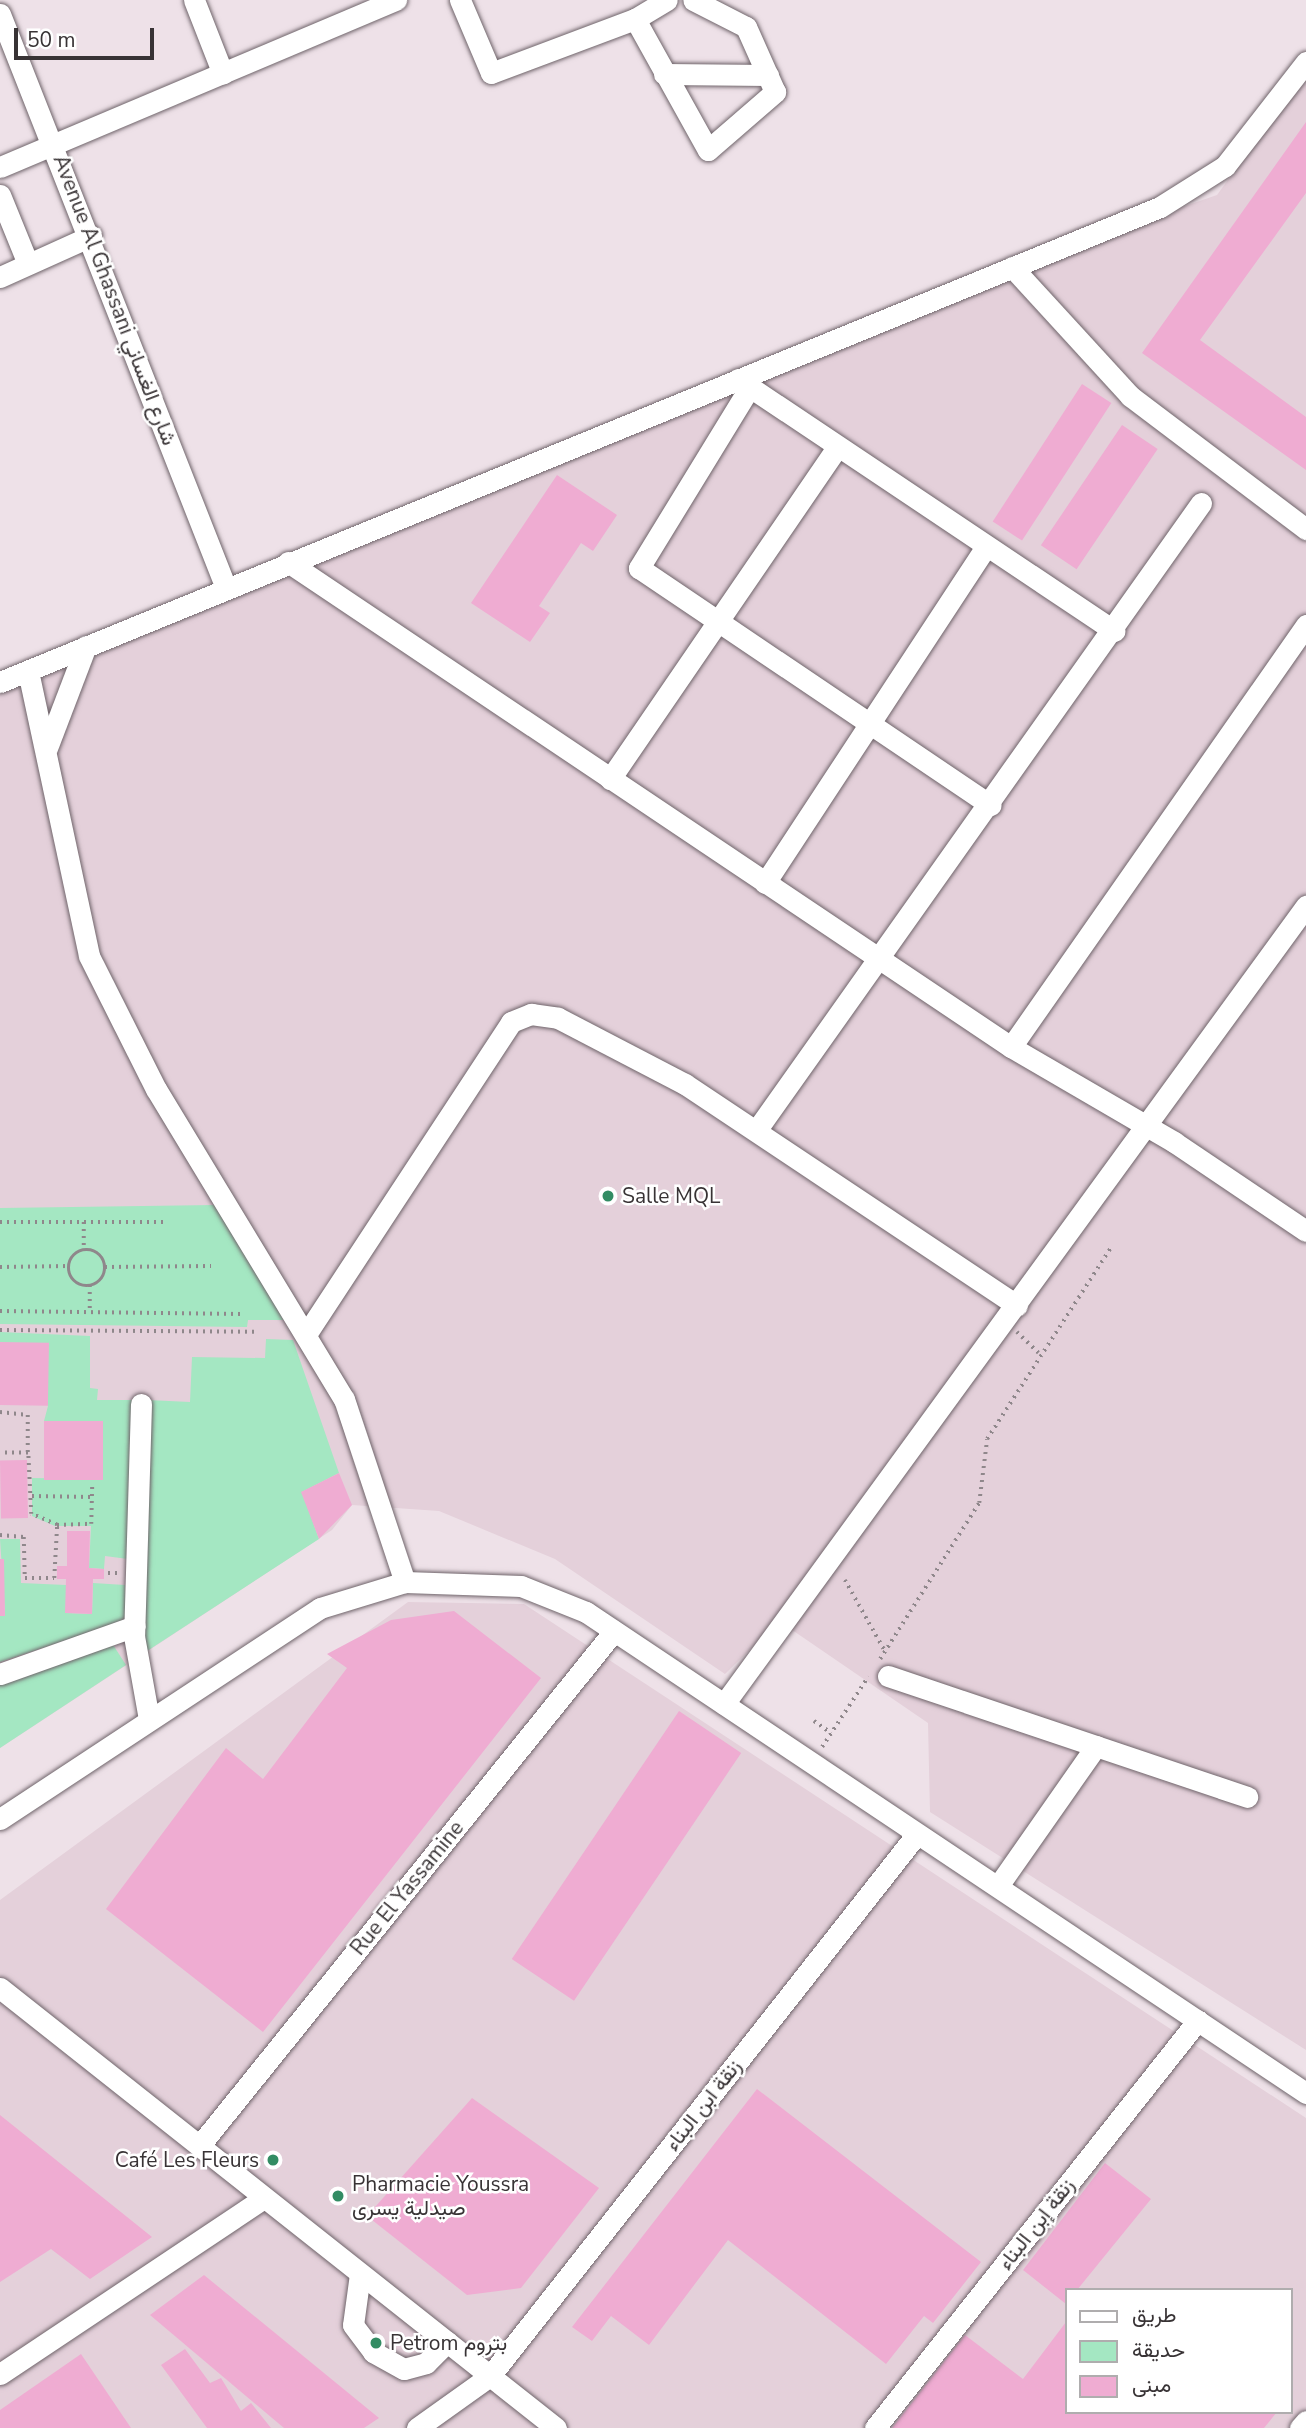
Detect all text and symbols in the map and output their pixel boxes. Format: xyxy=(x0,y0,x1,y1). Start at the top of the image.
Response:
scale bar xyxy=(18,14,158,58)
text: 50 m xyxy=(27,26,76,54)
street label: Avenue Al Ghassani شارع الغساني xyxy=(48,151,182,449)
place label: Salle MQL xyxy=(622,1183,720,1209)
marker: Salle MQL xyxy=(600,1188,616,1204)
street label: Rue El Yassamine xyxy=(345,1816,469,1960)
street label: زنقة ابن البناء xyxy=(659,2054,747,2156)
place label: Café Les Fleurs xyxy=(115,2147,259,2173)
marker: Café Les Fleurs xyxy=(265,2152,281,2168)
place label: Pharmacie Youssra صيدلية يسرى xyxy=(352,2171,529,2221)
street label: زنقة إبن البناء xyxy=(992,2173,1080,2275)
marker: Pharmacie Youssra صيدلية يسرى xyxy=(330,2188,346,2204)
legend xyxy=(1064,2288,1292,2414)
text: طريق xyxy=(1132,2301,1177,2329)
place label: Petrom بتروم xyxy=(390,2330,507,2356)
marker: Petrom بتروم xyxy=(368,2335,384,2351)
text: حديقة xyxy=(1132,2336,1185,2364)
text: مبنى xyxy=(1132,2371,1171,2399)

